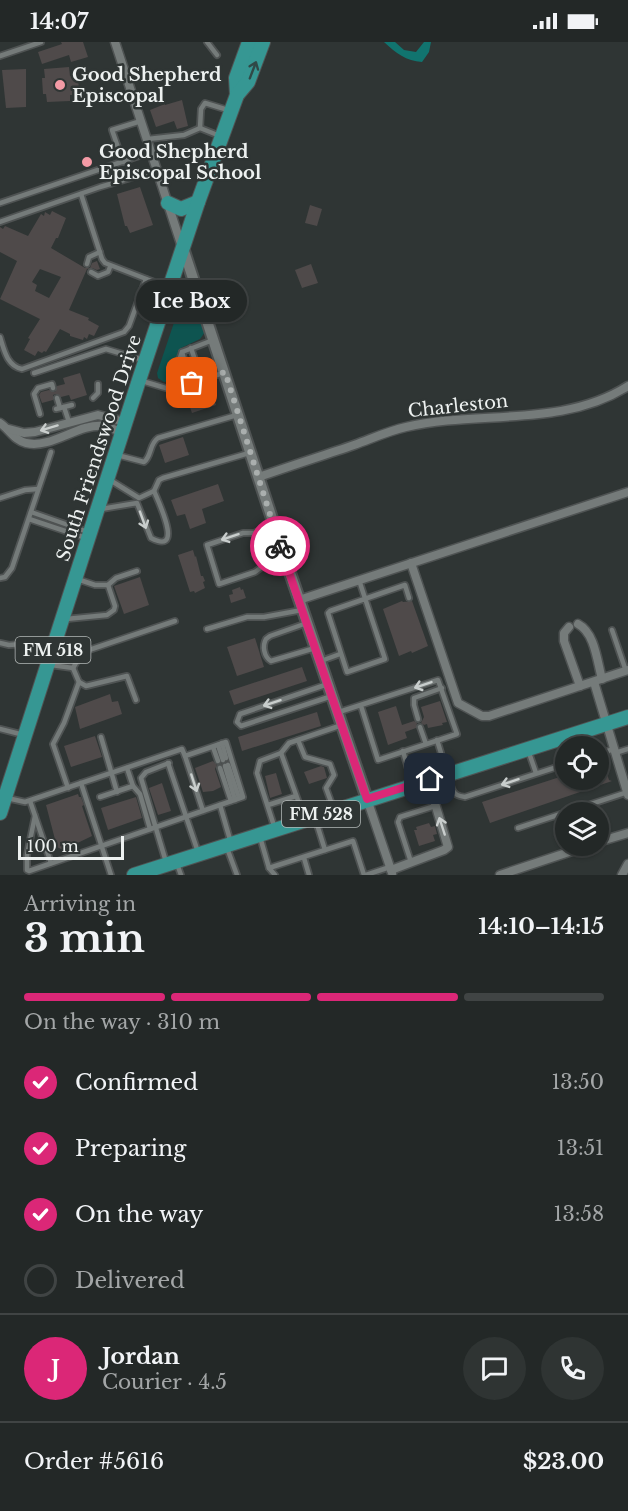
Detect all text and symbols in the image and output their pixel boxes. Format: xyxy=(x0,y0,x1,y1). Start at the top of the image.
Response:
text: 14:07 xyxy=(30,8,88,35)
one-way arrow xyxy=(248,61,259,80)
place label: Good Shepherd Episcopal xyxy=(72,64,222,107)
marker: Good Shepherd Episcopal xyxy=(53,78,67,92)
place label: Good Shepherd Episcopal School xyxy=(99,141,262,184)
marker: Good Shepherd Episcopal School xyxy=(80,155,94,169)
callout: Ice Box xyxy=(136,281,248,323)
text: Ice Box xyxy=(152,289,231,313)
street label: South Friendswood Drive xyxy=(52,332,146,564)
pin xyxy=(166,357,217,408)
icon: bag xyxy=(175,366,208,399)
street label: Charleston xyxy=(407,390,509,422)
one-way arrow xyxy=(40,423,59,434)
one-way arrow xyxy=(139,510,150,529)
courier xyxy=(250,516,310,576)
icon: bike xyxy=(264,530,297,563)
one-way arrow xyxy=(221,532,240,543)
road number: FM 518 xyxy=(16,637,90,663)
one-way arrow xyxy=(414,681,433,692)
one-way arrow xyxy=(263,698,282,709)
map controls xyxy=(555,736,609,856)
button: locate xyxy=(555,736,609,790)
pin xyxy=(404,753,455,804)
icon: home xyxy=(413,762,446,795)
one-way arrow xyxy=(189,773,200,792)
one-way arrow xyxy=(501,777,520,788)
road number: FM 528 xyxy=(282,801,360,827)
button: layers xyxy=(555,802,609,856)
one-way arrow xyxy=(436,816,447,835)
scale bar xyxy=(18,833,124,860)
text: 100 m xyxy=(27,836,79,856)
text: Arriving in xyxy=(24,892,136,916)
text: 14:10–14:15 xyxy=(478,913,604,940)
text: 3 min xyxy=(24,914,145,963)
text: On the way · 310 m xyxy=(24,1010,220,1034)
icon: check xyxy=(24,1066,57,1099)
text: Confirmed xyxy=(75,1069,198,1096)
text: 13:50 xyxy=(551,1070,604,1094)
icon: check xyxy=(24,1132,57,1165)
text: Preparing xyxy=(75,1135,186,1162)
text: 13:51 xyxy=(557,1136,604,1160)
icon: check xyxy=(24,1198,57,1231)
text: On the way xyxy=(75,1201,203,1228)
text: 13:58 xyxy=(554,1202,604,1226)
text: Delivered xyxy=(75,1267,185,1294)
button: chat xyxy=(463,1337,526,1400)
button: phone xyxy=(541,1337,604,1400)
text: Jordan xyxy=(102,1343,180,1370)
text: J xyxy=(51,1355,60,1382)
text: Courier · 4.5 xyxy=(102,1370,227,1394)
text: Order #5616 xyxy=(24,1448,164,1475)
text: $23.00 xyxy=(523,1448,604,1475)

